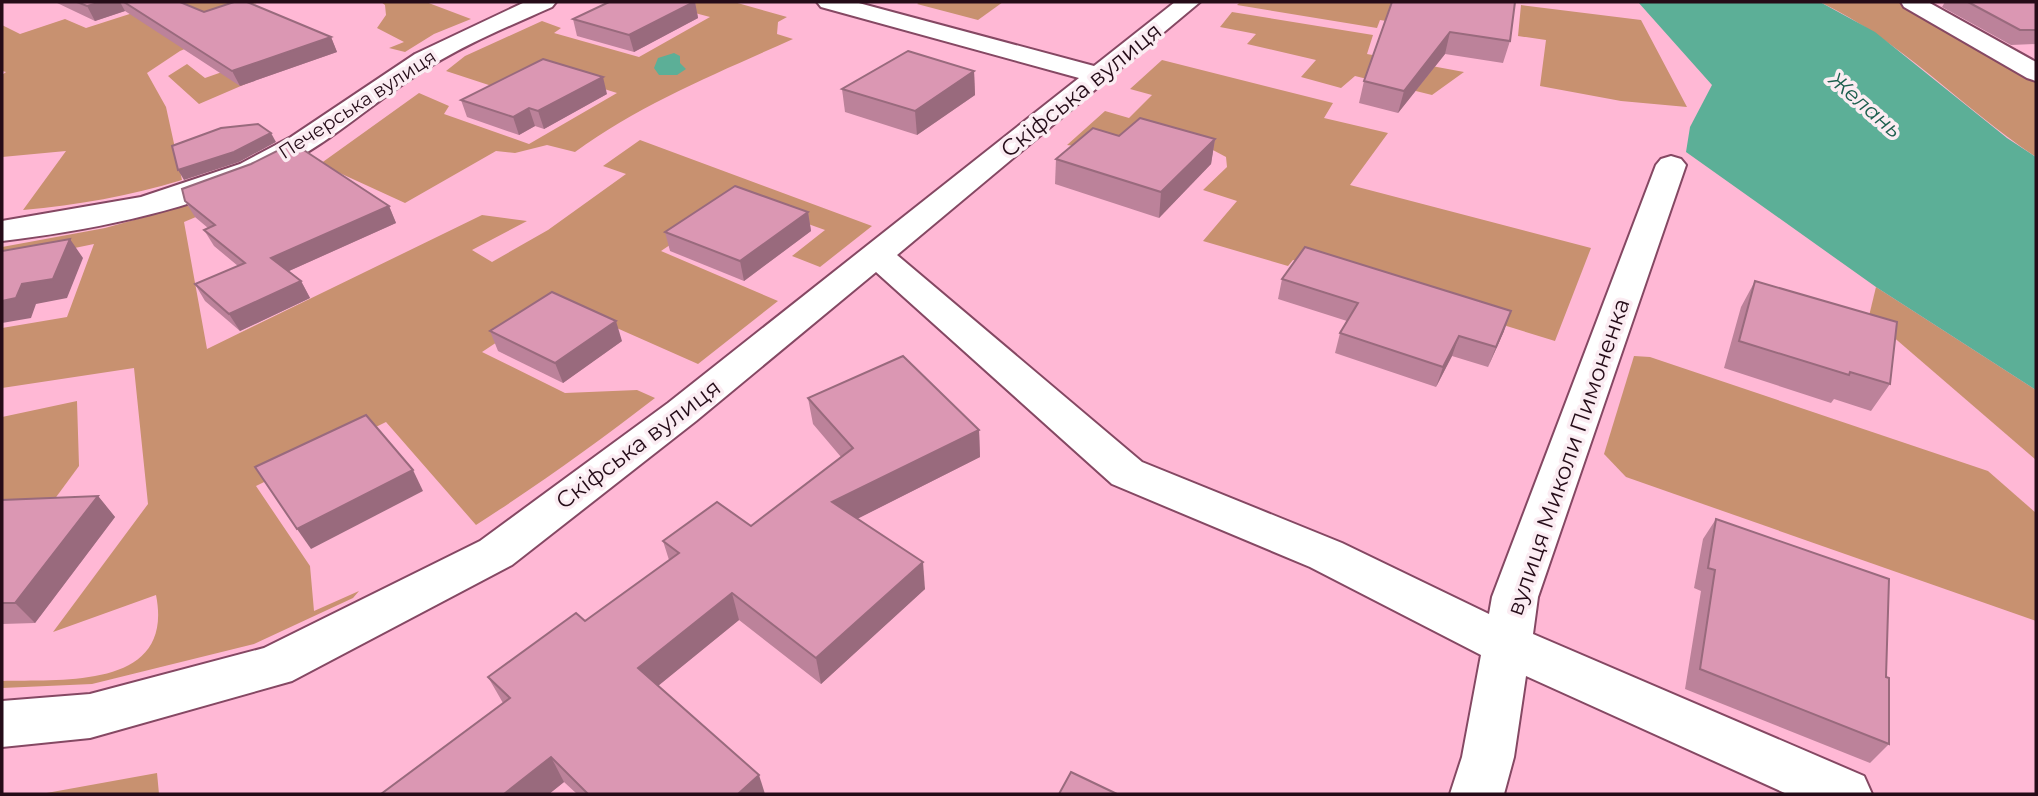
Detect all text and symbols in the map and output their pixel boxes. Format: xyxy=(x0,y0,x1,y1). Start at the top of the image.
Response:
street label: Скіфська вулиця xyxy=(995,17,1167,163)
street label: Печерська вулиця xyxy=(274,45,440,164)
water label: Желань xyxy=(1823,66,1906,143)
street label: вулиця Миколи Пимоненка xyxy=(1500,295,1636,619)
street label: Скіфська вулиця xyxy=(550,373,726,515)

